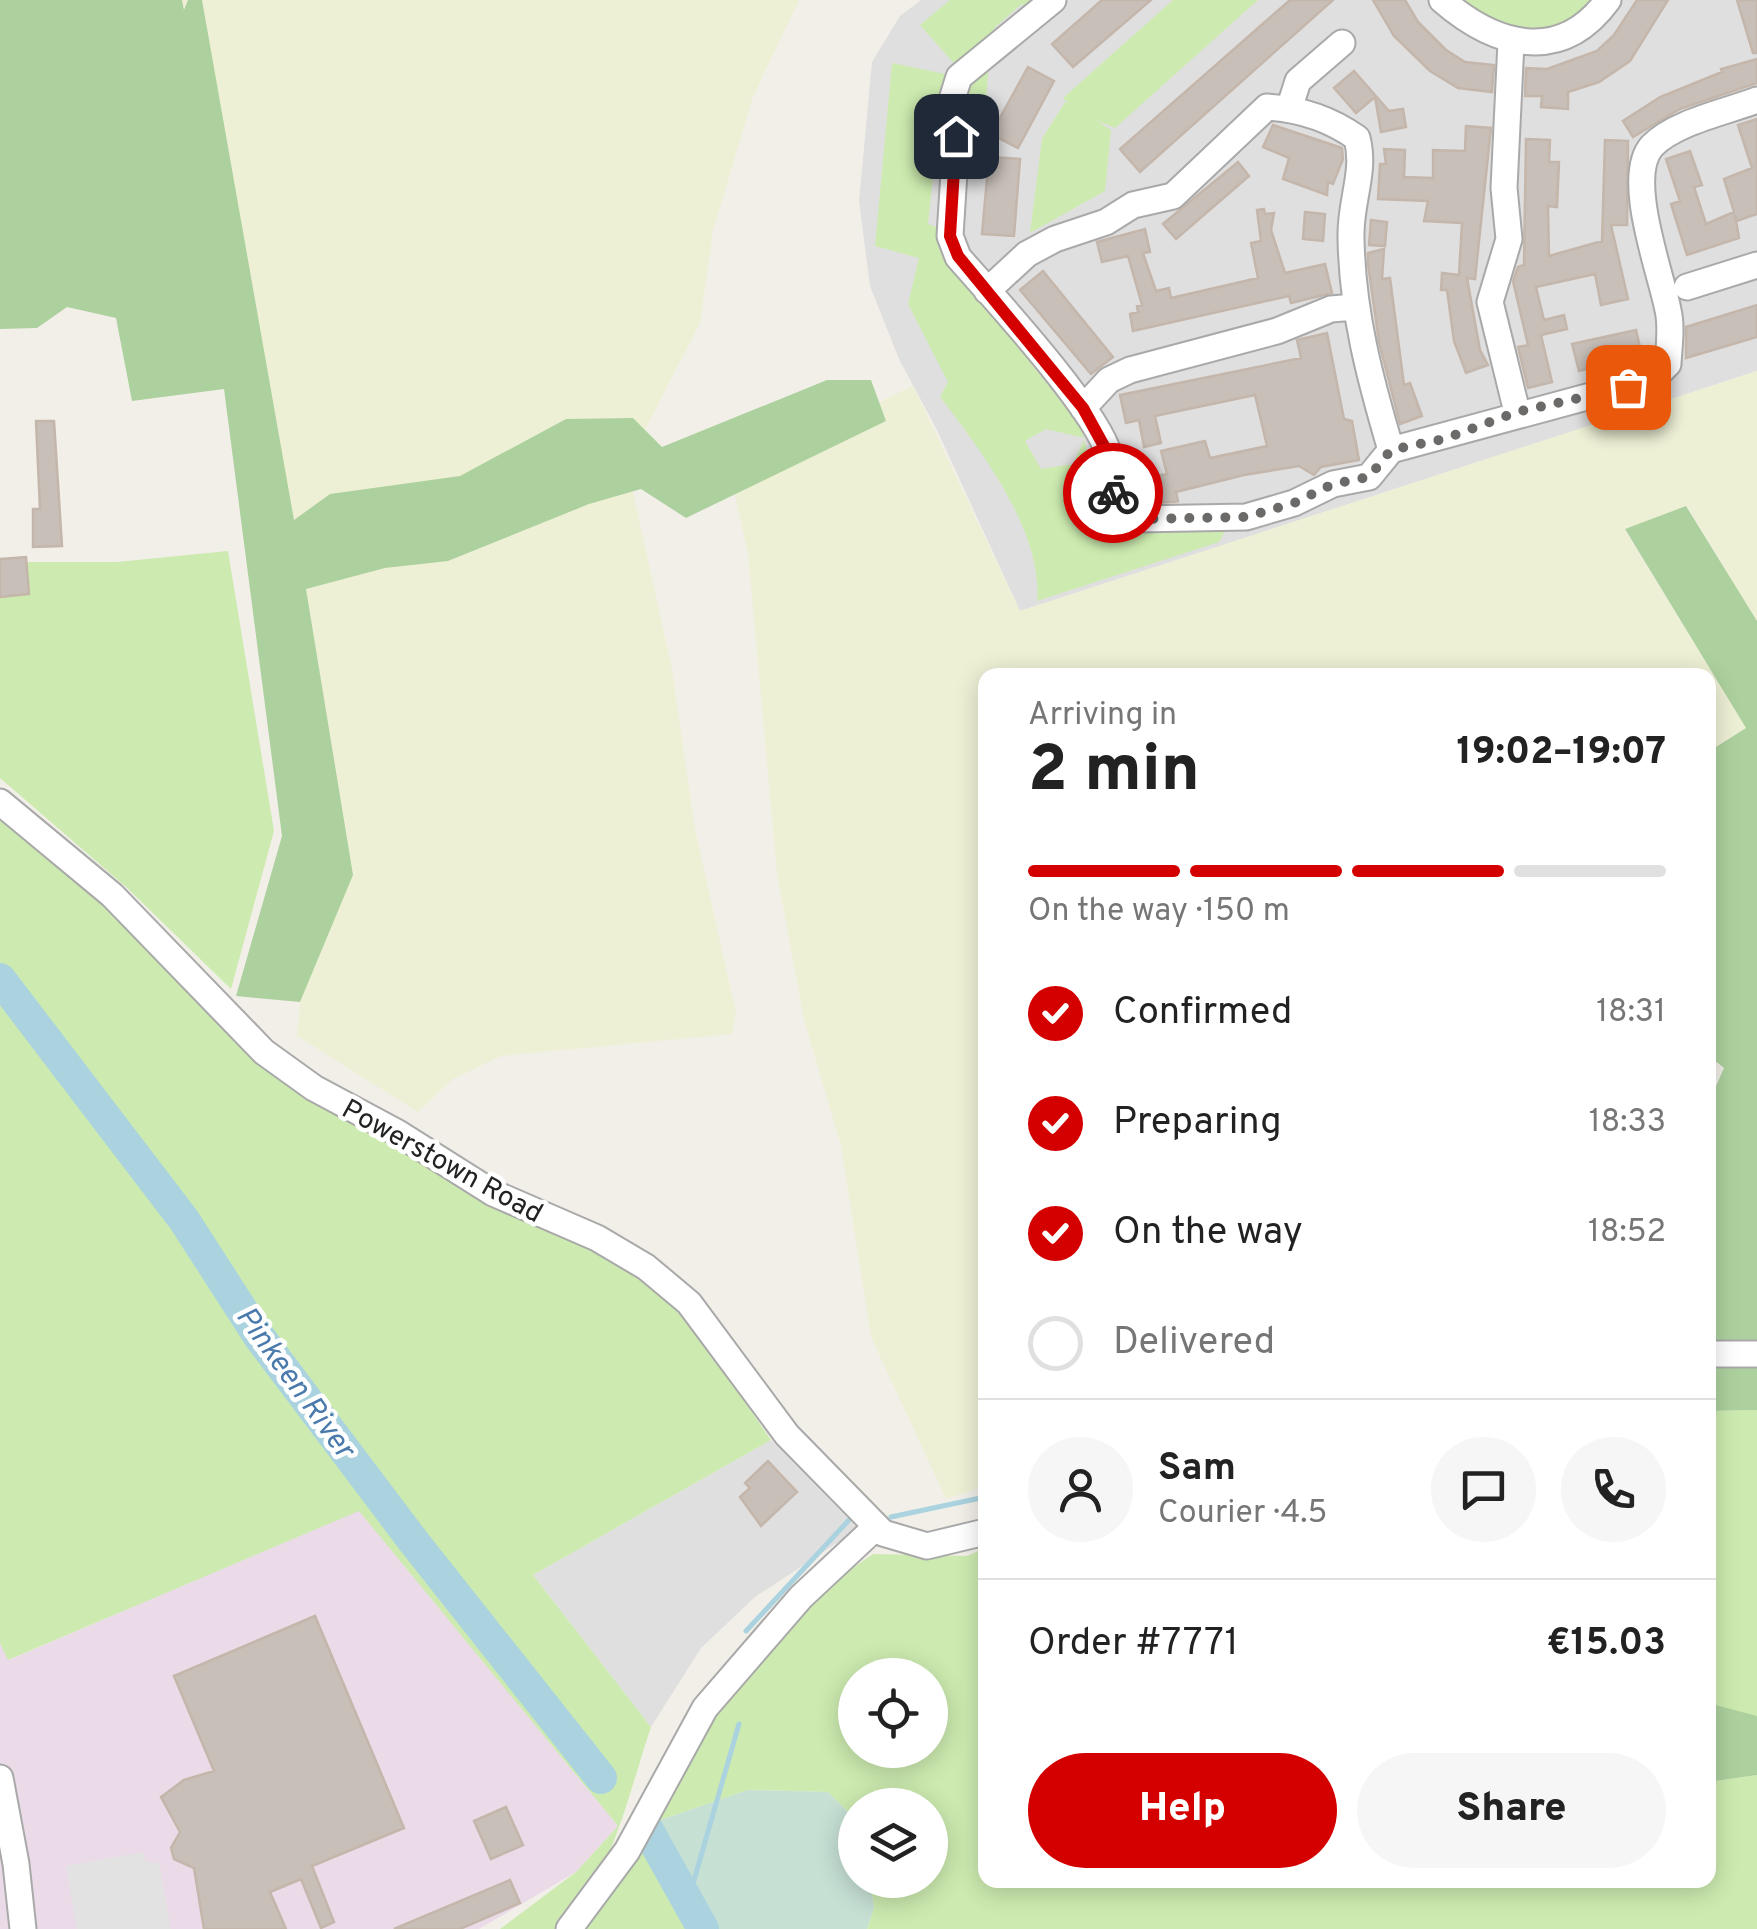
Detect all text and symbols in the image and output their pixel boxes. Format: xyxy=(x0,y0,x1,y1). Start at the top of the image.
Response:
pin xyxy=(914,94,999,179)
icon: home xyxy=(929,109,984,164)
pin xyxy=(1586,345,1671,430)
icon: bag xyxy=(1601,360,1656,415)
courier xyxy=(1063,443,1163,543)
icon: bike xyxy=(1086,466,1141,521)
text: Arriving in xyxy=(1028,696,1177,736)
text: 19:02–19:07 xyxy=(1456,729,1666,778)
text: 2 min xyxy=(1028,732,1200,814)
text: On the way · 150 m xyxy=(1028,892,1290,932)
icon: check xyxy=(1028,986,1083,1041)
text: Confirmed xyxy=(1113,989,1292,1038)
text: 18:31 xyxy=(1596,993,1666,1033)
street label: Powerstown Road xyxy=(335,1092,548,1233)
icon: check xyxy=(1028,1096,1083,1151)
text: Preparing xyxy=(1113,1099,1282,1148)
text: 18:33 xyxy=(1589,1103,1666,1143)
icon: check xyxy=(1028,1206,1083,1261)
text: On the way xyxy=(1113,1209,1303,1258)
text: 18:52 xyxy=(1588,1213,1666,1253)
water label: Pinkeen River xyxy=(227,1300,363,1469)
text: Delivered xyxy=(1113,1319,1275,1368)
button: person xyxy=(1028,1437,1133,1542)
button: chat xyxy=(1431,1437,1536,1542)
button: phone xyxy=(1561,1437,1666,1542)
text: Sam xyxy=(1158,1445,1236,1494)
text: Courier · 4.5 xyxy=(1158,1494,1327,1534)
text: Order #7771 xyxy=(1028,1620,1239,1669)
text: €15.03 xyxy=(1546,1620,1666,1669)
map controls xyxy=(838,1658,948,1898)
button: locate xyxy=(838,1658,948,1768)
button: Help xyxy=(1028,1753,1337,1868)
button: Share xyxy=(1357,1753,1666,1868)
button: layers xyxy=(838,1788,948,1898)

